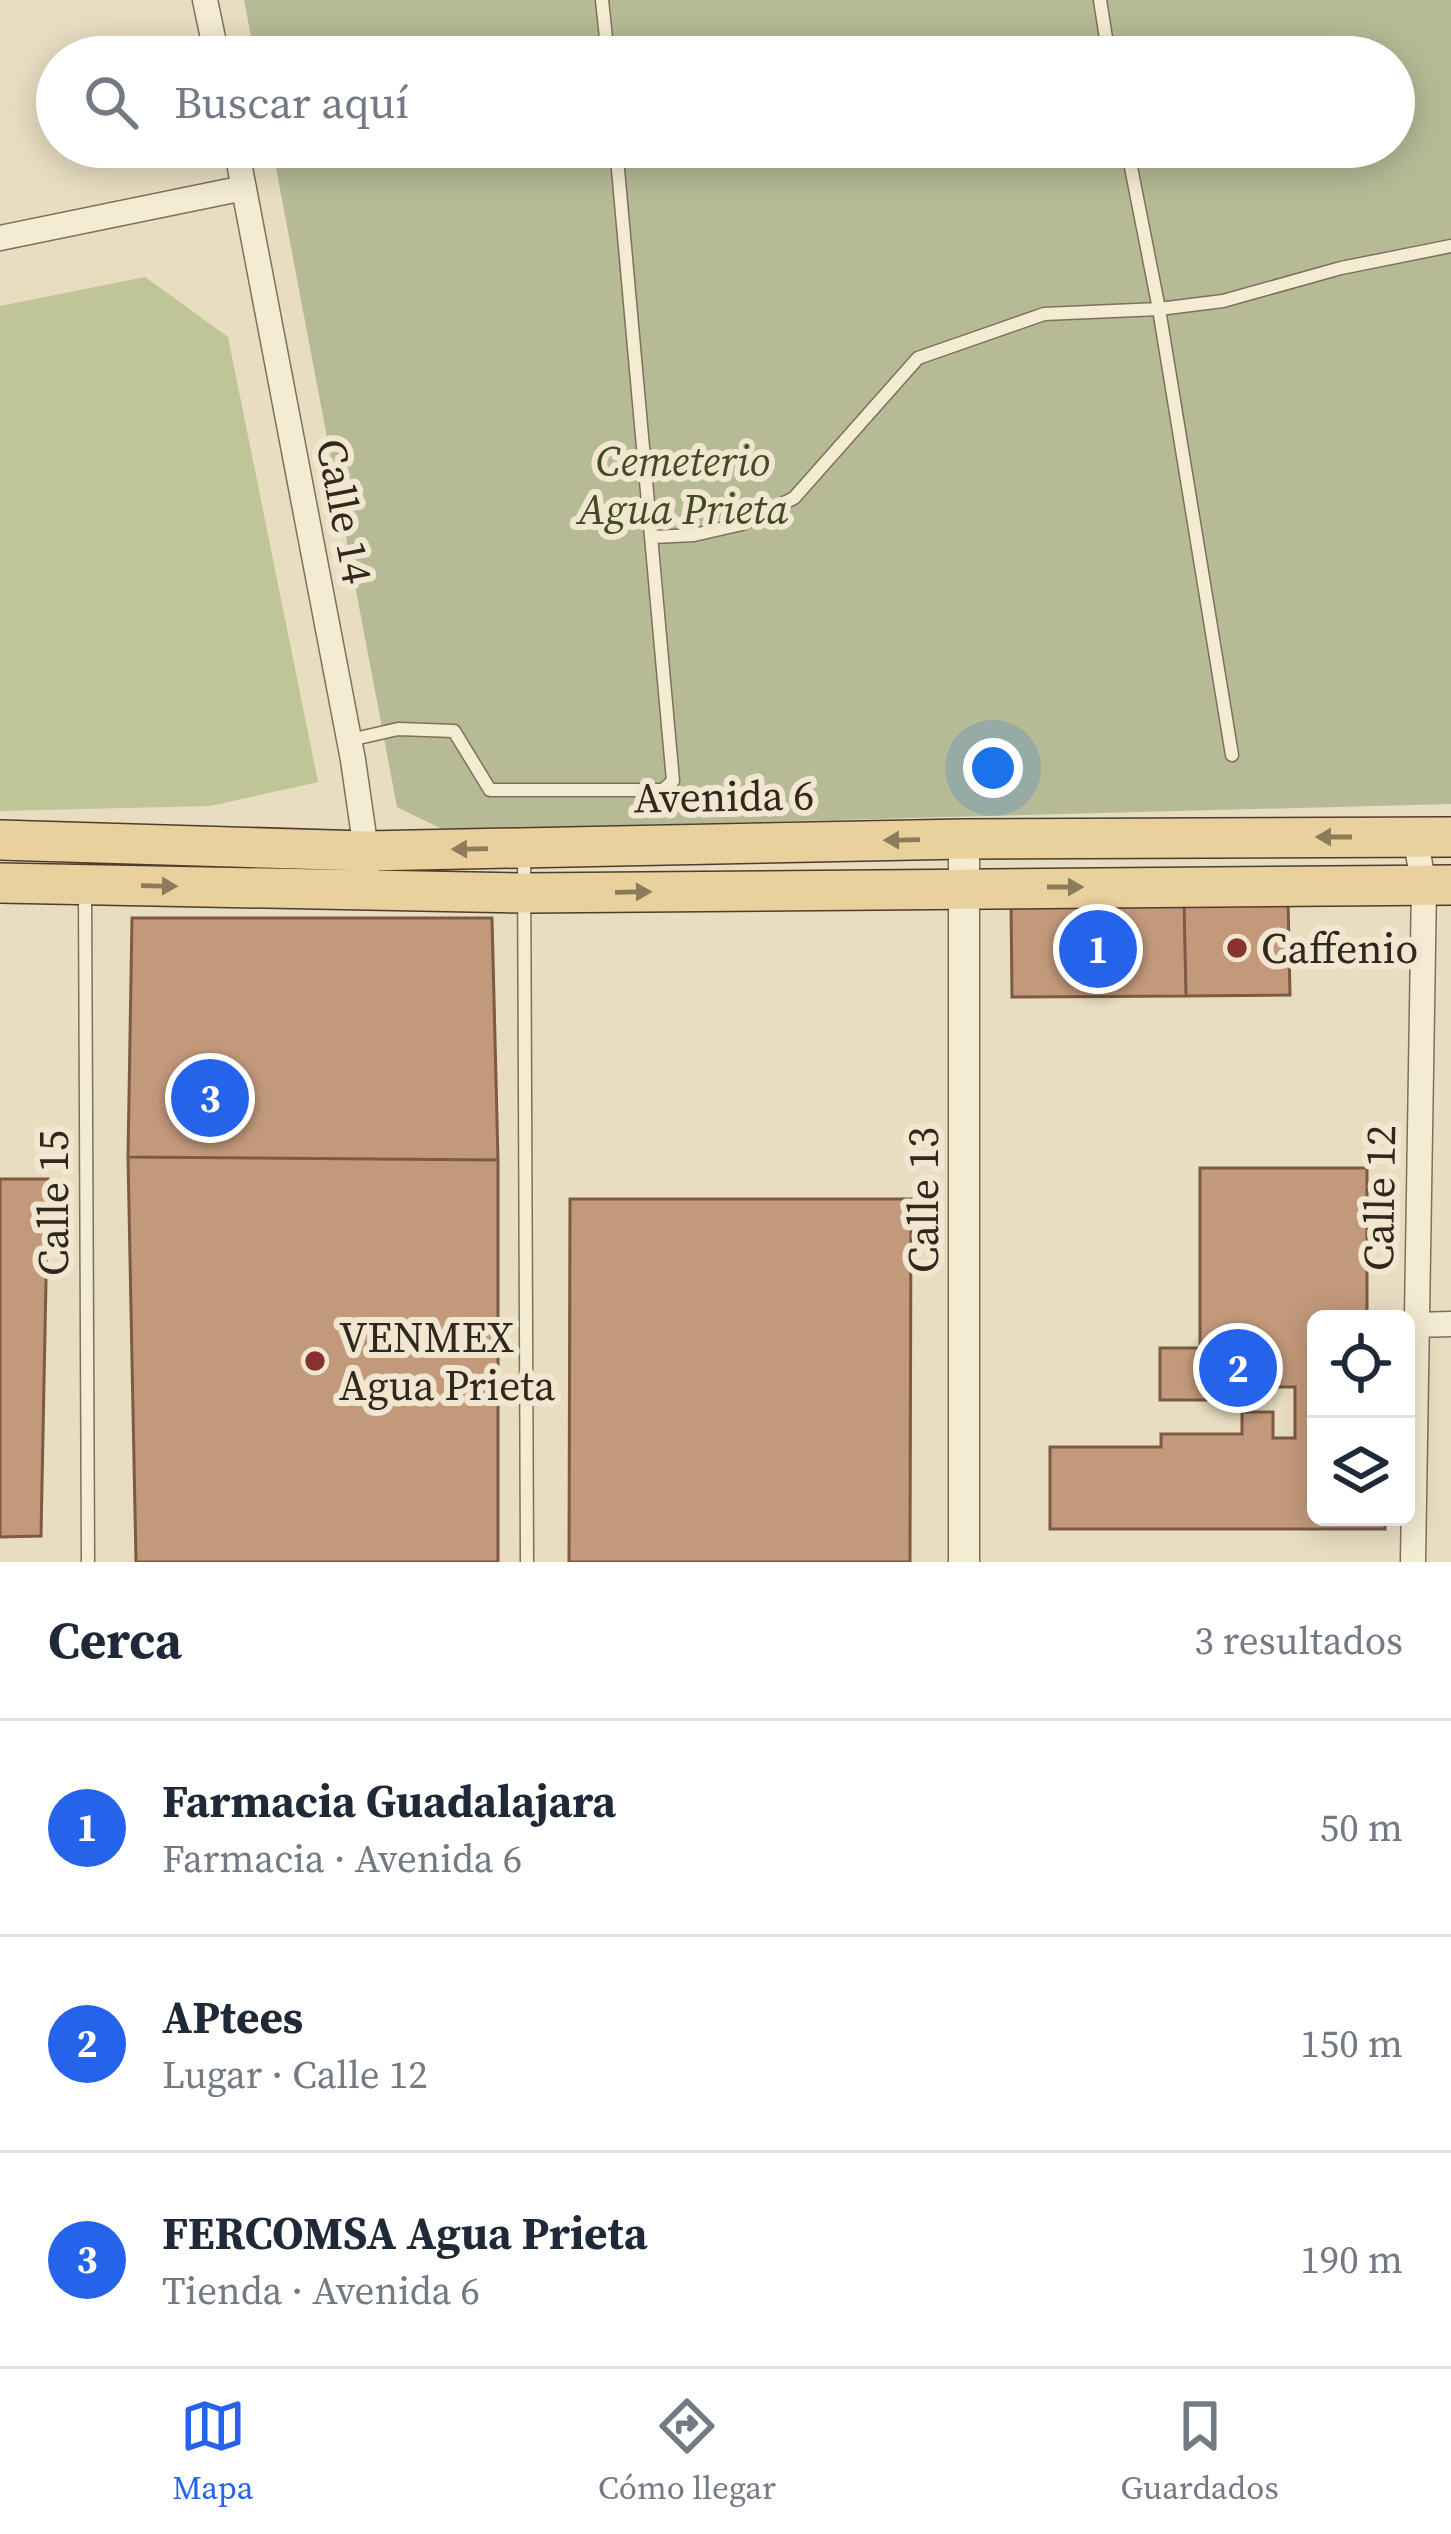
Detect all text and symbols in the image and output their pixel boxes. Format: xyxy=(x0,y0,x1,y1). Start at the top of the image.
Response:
search box xyxy=(36,36,1415,168)
icon: search xyxy=(78,69,144,135)
text: Buscar aquí xyxy=(174,71,409,133)
park label: Cemeterio Agua Prieta xyxy=(576,432,788,538)
street label: Calle 14 xyxy=(303,434,387,588)
your location xyxy=(963,738,1023,798)
street label: Avenida 6 xyxy=(633,765,815,827)
one-way arrow xyxy=(1314,827,1352,847)
one-way arrow xyxy=(882,831,920,850)
one-way arrow xyxy=(450,839,488,859)
one-way arrow xyxy=(141,876,179,895)
one-way arrow xyxy=(1047,877,1085,897)
one-way arrow xyxy=(615,882,653,902)
pin: 1 xyxy=(1059,904,1137,994)
place label: Caffenio xyxy=(1261,919,1418,977)
marker: Caffenio xyxy=(1224,935,1250,961)
pin: 3 xyxy=(171,1053,249,1143)
street label: Calle 12 xyxy=(1349,1124,1409,1272)
street label: Calle 13 xyxy=(894,1127,952,1273)
street label: Calle 15 xyxy=(24,1130,82,1276)
place label: VENMEX Agua Prieta xyxy=(339,1308,556,1414)
map controls xyxy=(1307,1310,1415,1526)
button: locate xyxy=(1307,1310,1415,1418)
pin: 2 xyxy=(1199,1323,1277,1413)
marker: VENMEX Agua Prieta xyxy=(302,1348,328,1374)
button: layers xyxy=(1307,1418,1415,1526)
text: Cerca xyxy=(48,1605,182,1675)
text: 3 resultados xyxy=(1194,1614,1403,1667)
text: Farmacia Guadalajara xyxy=(162,1770,616,1832)
text: 1 xyxy=(76,1801,98,1854)
text: 50 m xyxy=(1320,1801,1403,1854)
text: Farmacia · Avenida 6 xyxy=(162,1832,522,1885)
text: APtees xyxy=(162,1986,303,2048)
text: 2 xyxy=(76,2017,98,2070)
text: 150 m xyxy=(1300,2017,1403,2070)
text: Lugar · Calle 12 xyxy=(162,2048,428,2101)
text: FERCOMSA Agua Prieta xyxy=(162,2202,648,2264)
text: 3 xyxy=(76,2233,98,2286)
text: 190 m xyxy=(1300,2233,1403,2286)
text: Tienda · Avenida 6 xyxy=(162,2264,480,2317)
tab: Mapa xyxy=(172,2393,254,2510)
tab: Cómo llegar xyxy=(598,2393,776,2510)
tab: Guardados xyxy=(1120,2393,1279,2510)

